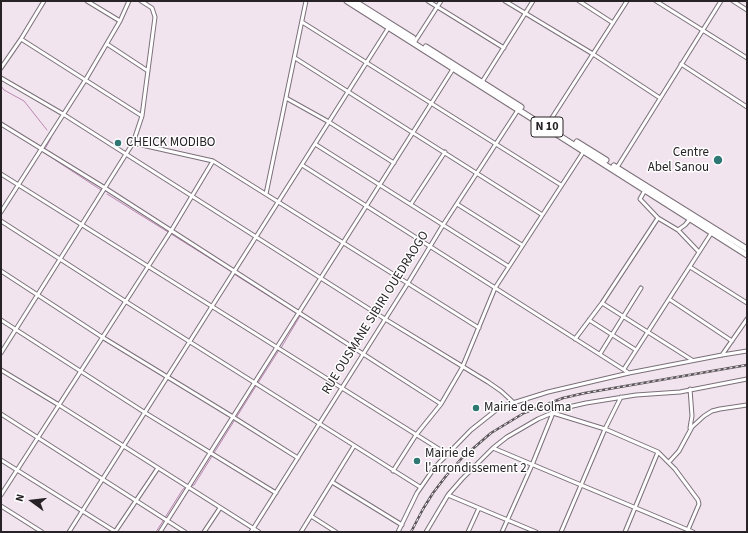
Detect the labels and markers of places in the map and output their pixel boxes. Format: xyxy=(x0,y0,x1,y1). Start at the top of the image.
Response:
place label: CHEICK MODIBO xyxy=(126,135,215,151)
marker: CHEICK MODIBO xyxy=(113,138,123,148)
place label: Centre Abel Sanou xyxy=(648,145,709,176)
marker: Centre Abel Sanou xyxy=(712,154,724,166)
place label: Mairie de Colma xyxy=(484,400,571,416)
marker: Mairie de Colma xyxy=(471,403,481,413)
place label: Mairie de l'arrondissement 2 xyxy=(425,446,527,477)
marker: Mairie de l'arrondissement 2 xyxy=(412,456,422,466)

